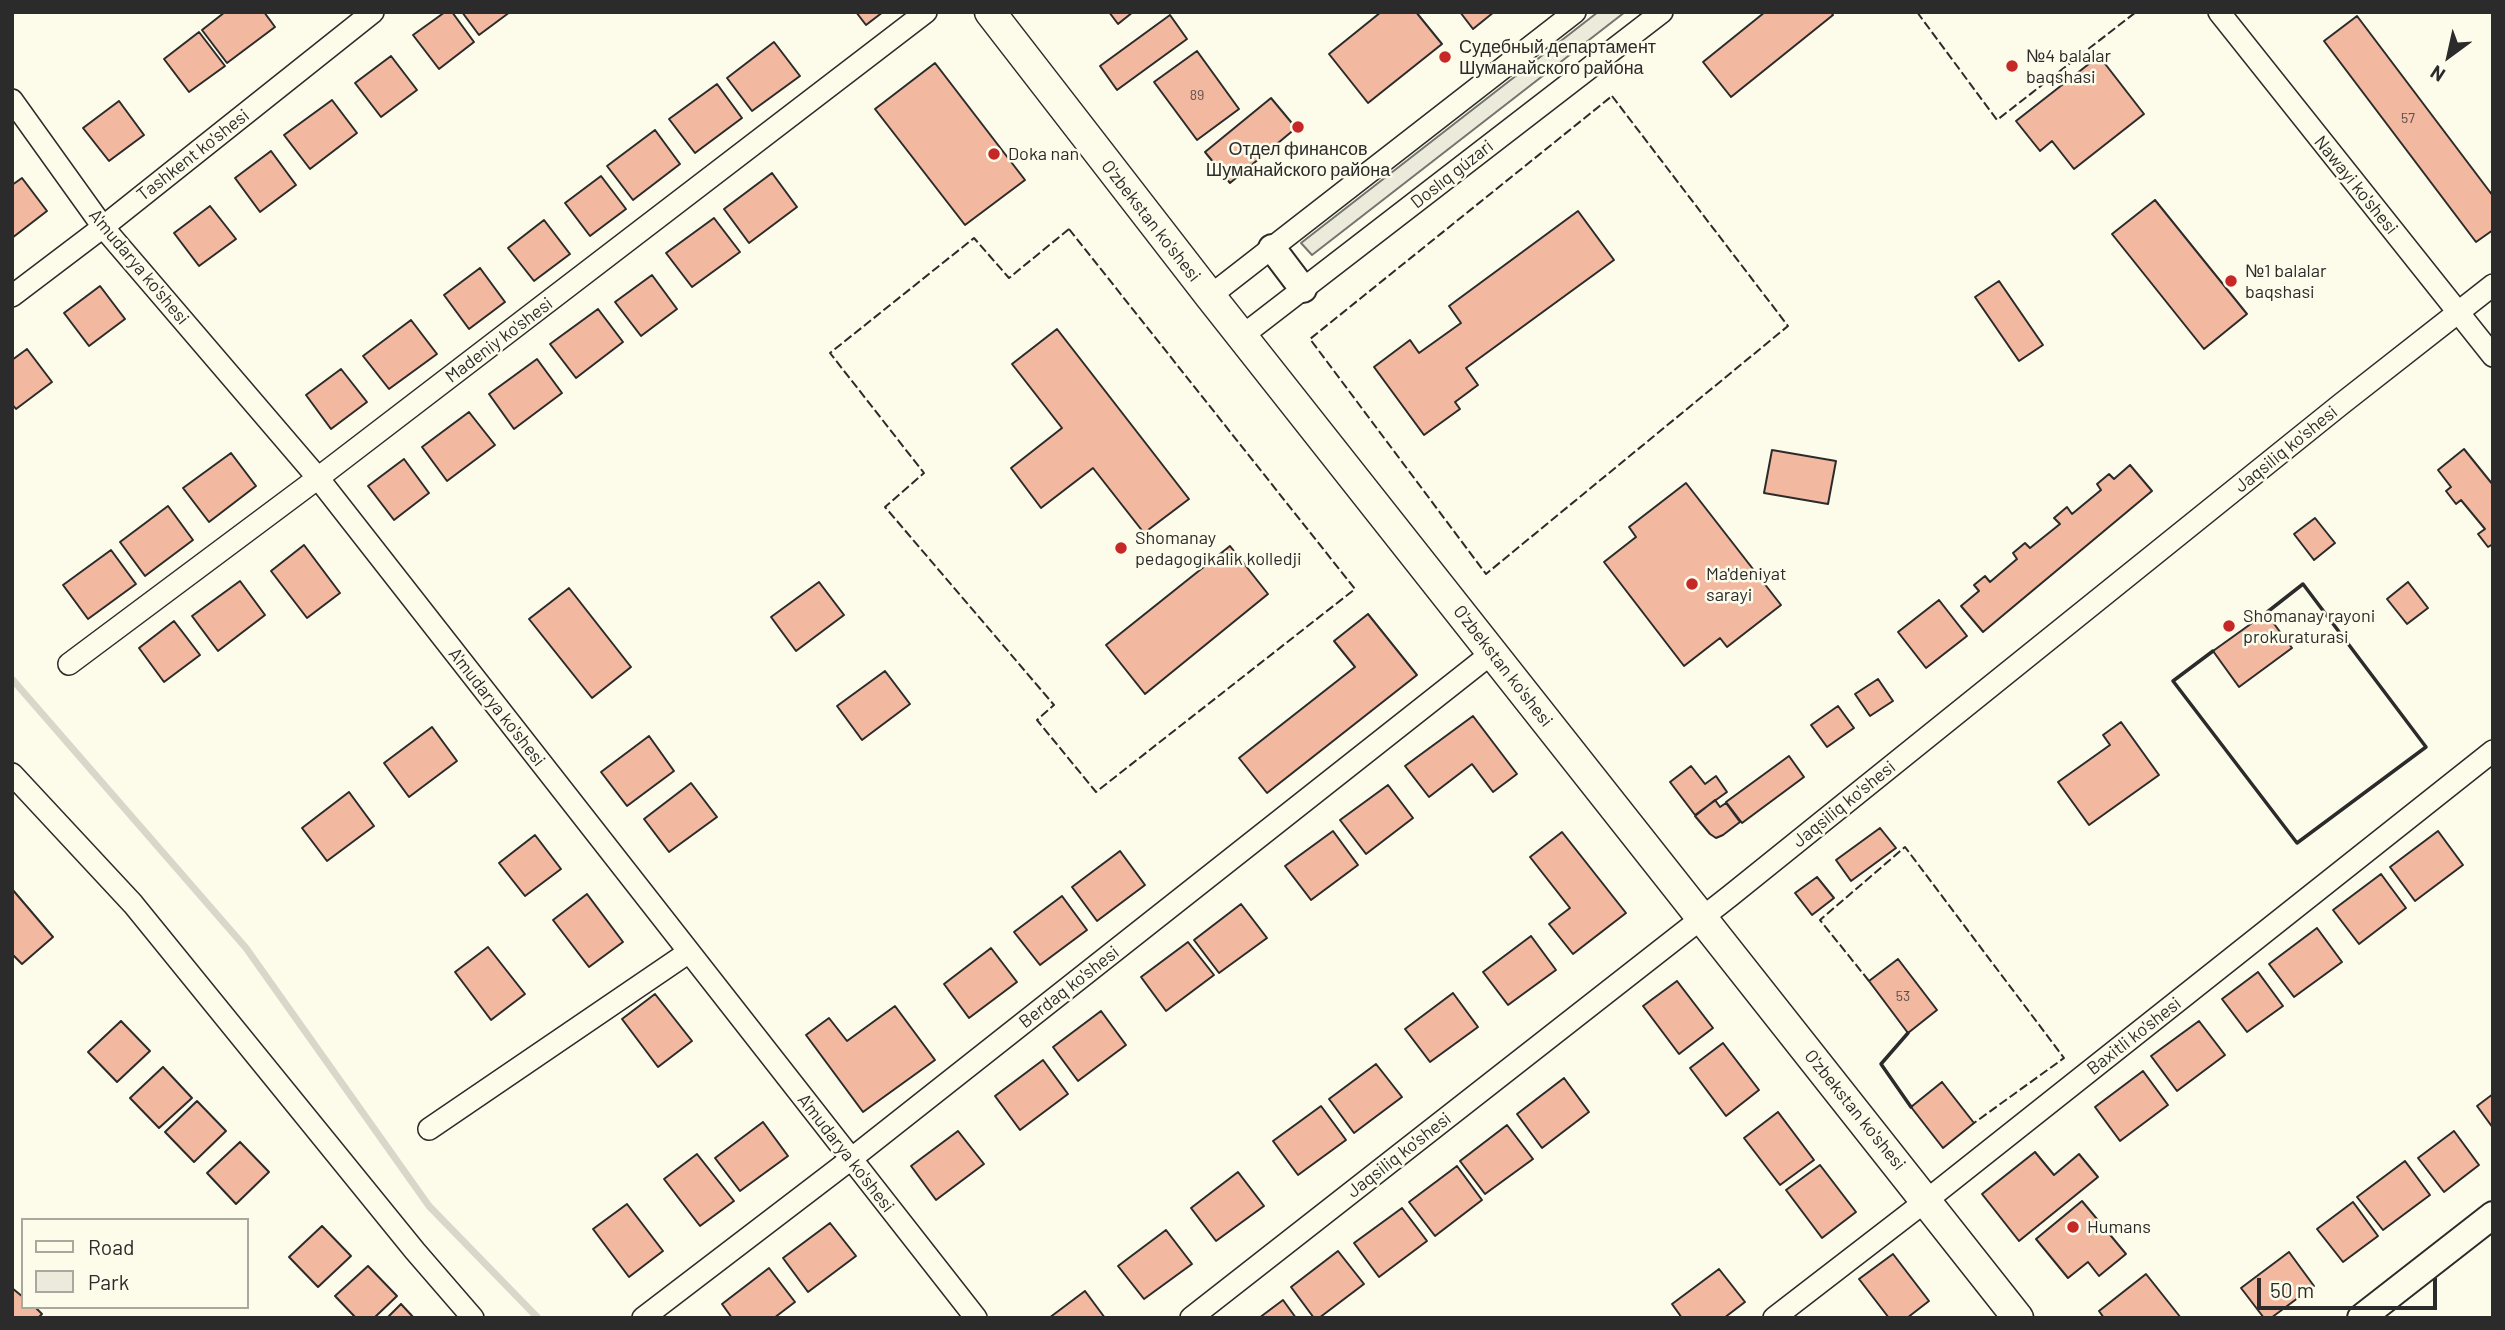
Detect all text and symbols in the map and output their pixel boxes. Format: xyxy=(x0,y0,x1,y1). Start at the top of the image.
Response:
north arrow xyxy=(2414,21,2484,91)
place label: Судебный департамент Шуманайского района xyxy=(1459,36,1656,78)
place label: №4 balalar baqshasi xyxy=(2026,45,2111,88)
marker: Судебный департамент Шуманайского района xyxy=(1437,49,1453,65)
marker: №4 balalar baqshasi xyxy=(2004,58,2020,74)
text: N xyxy=(2426,61,2449,87)
house number: 89 xyxy=(1190,87,1204,103)
street label: Tashkent ko'shesi xyxy=(132,104,254,206)
house number: 57 xyxy=(2401,110,2415,126)
marker: Отдел финансов Шуманайского района xyxy=(1290,119,1306,135)
street label: Nawayi ko'shesi xyxy=(2310,131,2402,239)
street label: Doslıq gúzari xyxy=(1406,135,1498,213)
place label: Отдел финансов Шуманайского района xyxy=(1206,138,1390,180)
place label: Doka nan xyxy=(1008,143,1079,165)
marker: Doka nan xyxy=(986,146,1002,162)
street label: O'zbekstan ko'shesi xyxy=(1097,156,1205,286)
street label: A'mudarya ko'shesi xyxy=(84,205,194,329)
place label: №1 balalar baqshasi xyxy=(2245,260,2326,302)
marker: №1 balalar baqshasi xyxy=(2223,273,2239,289)
street label: Madeniy ko'shesi xyxy=(441,293,557,387)
street label: Jaqsiliq ko'shesi xyxy=(2230,401,2342,497)
place label: Shomanay pedagogikalik kolledji xyxy=(1135,527,1302,570)
marker: Shomanay pedagogikalik kolledji xyxy=(1113,540,1129,556)
place label: Ma'deniyat sarayi xyxy=(1706,563,1787,606)
marker: Ma'deniyat sarayi xyxy=(1684,576,1700,592)
street label: O'zbekstan ko'shesi xyxy=(1449,601,1557,731)
place label: Shomanay rayoni prokuraturasi xyxy=(2243,605,2375,648)
marker: Shomanay rayoni prokuraturasi xyxy=(2221,618,2237,634)
street label: A'mudarya ko'shesi xyxy=(444,644,550,770)
street label: Jaqsiliq ko'shesi xyxy=(1788,756,1900,852)
street label: Berdaq ko'shesi xyxy=(1015,941,1123,1033)
house number: 53 xyxy=(1896,988,1910,1004)
street label: Baxitli ko'shesi xyxy=(2083,993,2185,1079)
street label: O'zbekstan ko'shesi xyxy=(1800,1045,1910,1175)
street label: A'mudarya ko'shesi xyxy=(793,1090,899,1216)
street label: Jaqsiliq ko'shesi xyxy=(1343,1108,1455,1202)
place label: Humans xyxy=(2087,1216,2151,1238)
legend xyxy=(21,1218,248,1309)
marker: Humans xyxy=(2065,1219,2081,1235)
text: Road xyxy=(88,1234,134,1259)
scale bar xyxy=(2260,1264,2440,1308)
text: Park xyxy=(88,1269,129,1294)
text: 50 m xyxy=(2270,1277,2314,1302)

